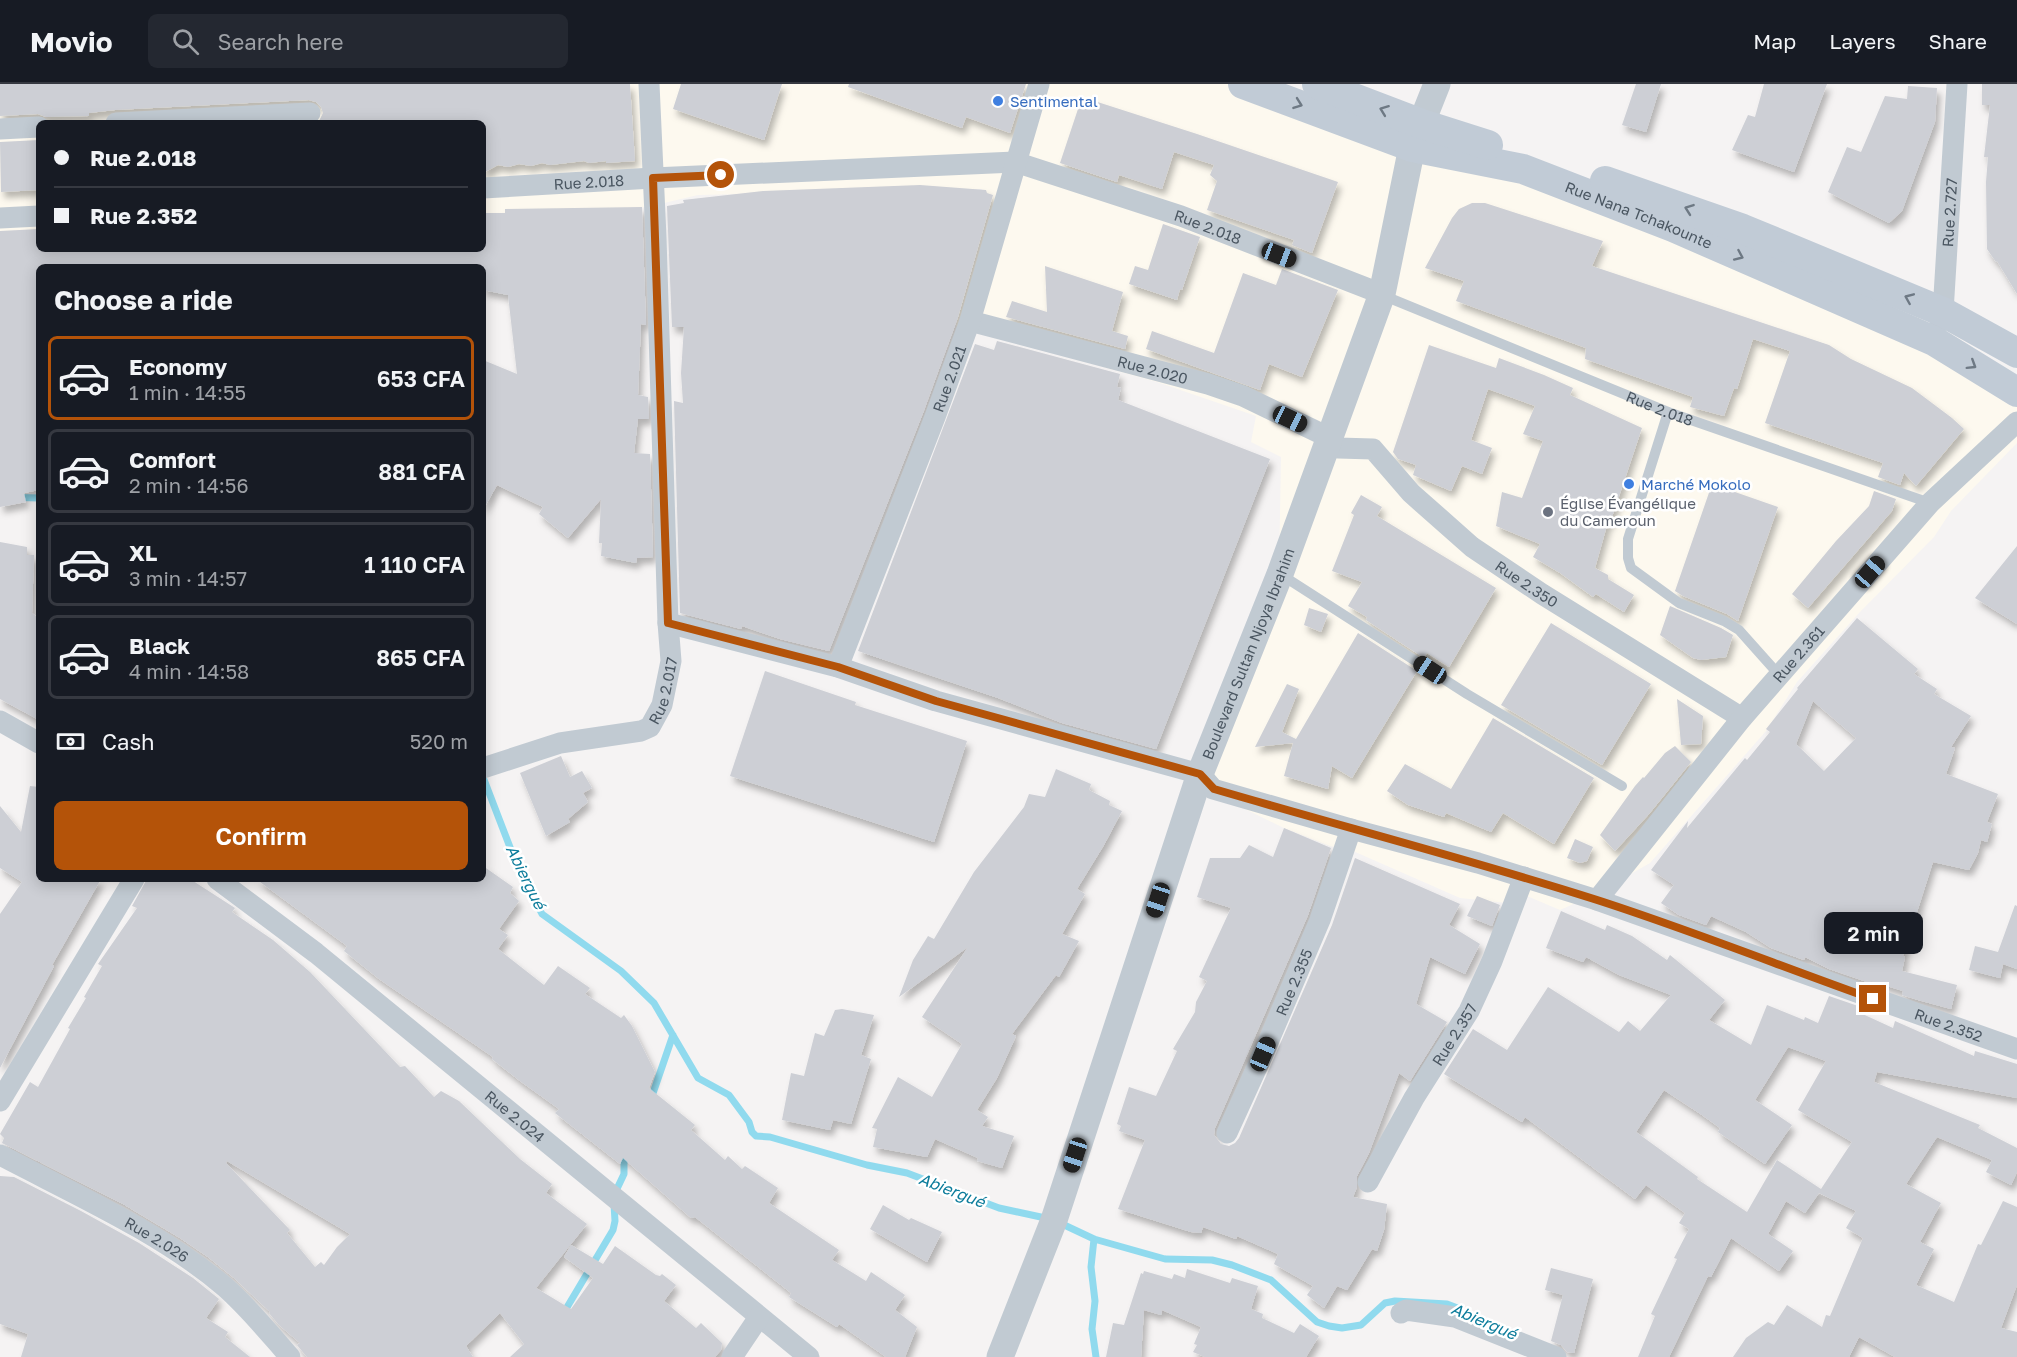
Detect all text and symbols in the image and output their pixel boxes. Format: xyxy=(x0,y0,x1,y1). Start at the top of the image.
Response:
search box xyxy=(148,14,568,68)
text: Movio xyxy=(30,25,112,58)
icon: search xyxy=(169,25,202,58)
text: Search here xyxy=(217,28,344,55)
text: Map xyxy=(1753,28,1796,54)
text: Layers xyxy=(1829,28,1896,54)
text: Share xyxy=(1929,28,1987,54)
place label: Sentimental xyxy=(1010,92,1098,110)
marker: Sentimental xyxy=(991,94,1005,108)
one-way arrow xyxy=(1292,97,1303,110)
one-way arrow xyxy=(1379,105,1390,117)
text: Rue 2.018 xyxy=(90,144,197,171)
route start xyxy=(707,161,734,188)
street label: Rue 2.018 xyxy=(553,171,624,193)
street label: Rue Nana Tchakounte xyxy=(1563,177,1715,252)
street label: Rue 2.727 xyxy=(1938,177,1960,248)
text: Rue 2.352 xyxy=(90,202,197,229)
one-way arrow xyxy=(1684,204,1695,217)
street label: Rue 2.018 xyxy=(1172,205,1244,248)
car xyxy=(1259,240,1299,270)
one-way arrow xyxy=(1733,249,1744,261)
text: Choose a ride xyxy=(54,284,233,316)
one-way arrow xyxy=(1905,293,1916,305)
street label: Rue 2.021 xyxy=(929,343,969,415)
icon: car xyxy=(57,351,111,405)
street label: Rue 2.020 xyxy=(1116,351,1190,387)
text: Economy xyxy=(129,353,227,380)
one-way arrow xyxy=(1966,358,1977,369)
text: 653 CFA xyxy=(377,365,465,392)
text: 1 min · 14:55 xyxy=(129,380,246,404)
street label: Rue 2.018 xyxy=(1624,387,1696,429)
car xyxy=(1270,403,1310,435)
icon: car xyxy=(57,444,111,498)
text: Comfort xyxy=(129,446,216,473)
text: 881 CFA xyxy=(378,458,465,485)
text: 2 min · 14:56 xyxy=(129,473,249,497)
place label: Marché Mokolo xyxy=(1641,475,1751,493)
marker: Marché Mokolo xyxy=(1622,477,1636,491)
place label: Église Évangélique du Cameroun xyxy=(1560,494,1696,529)
marker: Église Évangélique du Cameroun xyxy=(1541,505,1555,519)
icon: car xyxy=(57,537,111,591)
text: XL xyxy=(129,539,157,566)
street label: Boulevard Sultan Njoya Ibrahim xyxy=(1198,545,1298,762)
text: 1 110 CFA xyxy=(364,551,465,578)
car xyxy=(1851,553,1889,591)
street label: Rue 2.350 xyxy=(1492,556,1562,611)
text: 3 min · 14:57 xyxy=(129,566,247,590)
street label: Rue 2.361 xyxy=(1768,622,1828,686)
icon: car xyxy=(57,630,111,684)
text: Black xyxy=(129,632,190,659)
text: 865 CFA xyxy=(376,644,465,671)
car xyxy=(1410,653,1450,687)
street label: Rue 2.017 xyxy=(644,655,681,727)
text: 4 min · 14:58 xyxy=(129,659,249,683)
icon: cash xyxy=(54,725,87,758)
text: Cash xyxy=(102,728,155,755)
text: 520 m xyxy=(410,729,468,753)
button: Confirm xyxy=(54,801,468,870)
water label: Abiergué xyxy=(502,842,551,914)
car xyxy=(1144,880,1172,920)
callout: 2 min xyxy=(1824,912,1922,954)
text: 2 min xyxy=(1848,921,1900,945)
street label: Rue 2.355 xyxy=(1271,946,1316,1018)
route end xyxy=(1859,985,1886,1012)
street label: Rue 2.357 xyxy=(1428,1001,1480,1069)
street label: Rue 2.352 xyxy=(1912,1004,1985,1045)
car xyxy=(1248,1034,1278,1074)
street label: Rue 2.024 xyxy=(482,1086,549,1146)
car xyxy=(1061,1135,1089,1175)
water label: Abiergué xyxy=(916,1168,989,1212)
street label: Rue 2.026 xyxy=(122,1213,192,1266)
water label: Abiergué xyxy=(1448,1298,1521,1344)

